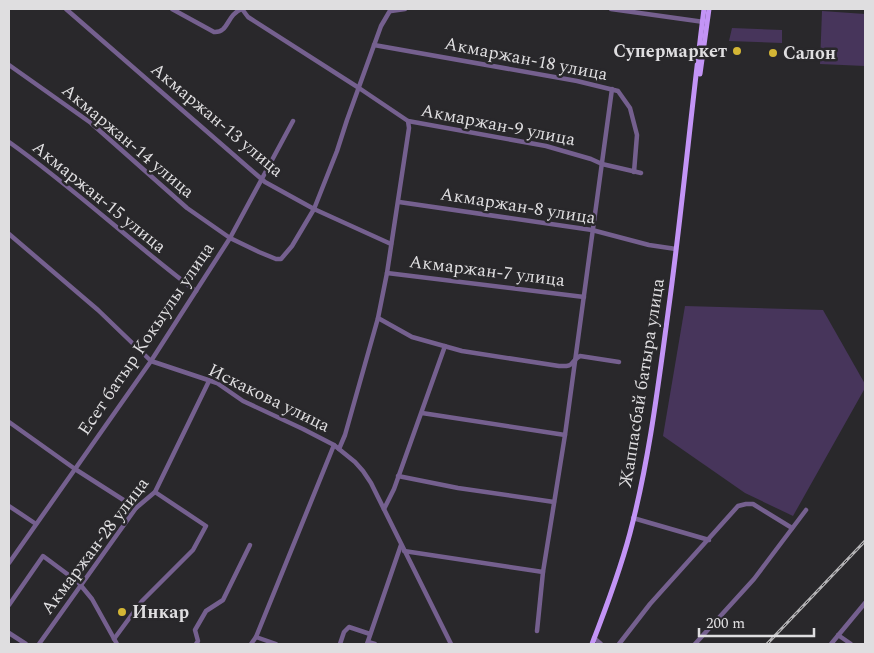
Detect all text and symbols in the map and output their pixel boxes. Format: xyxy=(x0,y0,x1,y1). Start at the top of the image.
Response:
street label: Акмаржан-18 улица xyxy=(442,30,610,88)
place label: Супермаркет xyxy=(613,38,727,65)
place label: Салон xyxy=(783,40,836,67)
marker: Супермаркет xyxy=(731,45,743,57)
marker: Салон xyxy=(767,47,779,59)
street label: Акмаржан-13 улица xyxy=(145,56,289,184)
street label: Акмаржан-14 улица xyxy=(56,77,200,205)
street label: Акмаржан-9 улица xyxy=(418,97,578,153)
street label: Акмаржан-15 улица xyxy=(26,134,172,260)
street label: Акмаржан-8 улица xyxy=(438,180,598,232)
street label: Есет батыр Кокыулы улица xyxy=(71,237,221,441)
street label: Акмаржан-7 улица xyxy=(407,248,567,294)
street label: Жаппасбай батыра улица xyxy=(612,276,672,490)
street label: Искакова улица xyxy=(203,357,335,439)
street label: Акмаржан-28 улица xyxy=(34,471,156,620)
place label: Инкар xyxy=(132,599,189,626)
marker: Инкар xyxy=(116,606,128,618)
scale bar xyxy=(699,606,814,638)
text: 200 m xyxy=(706,612,745,635)

